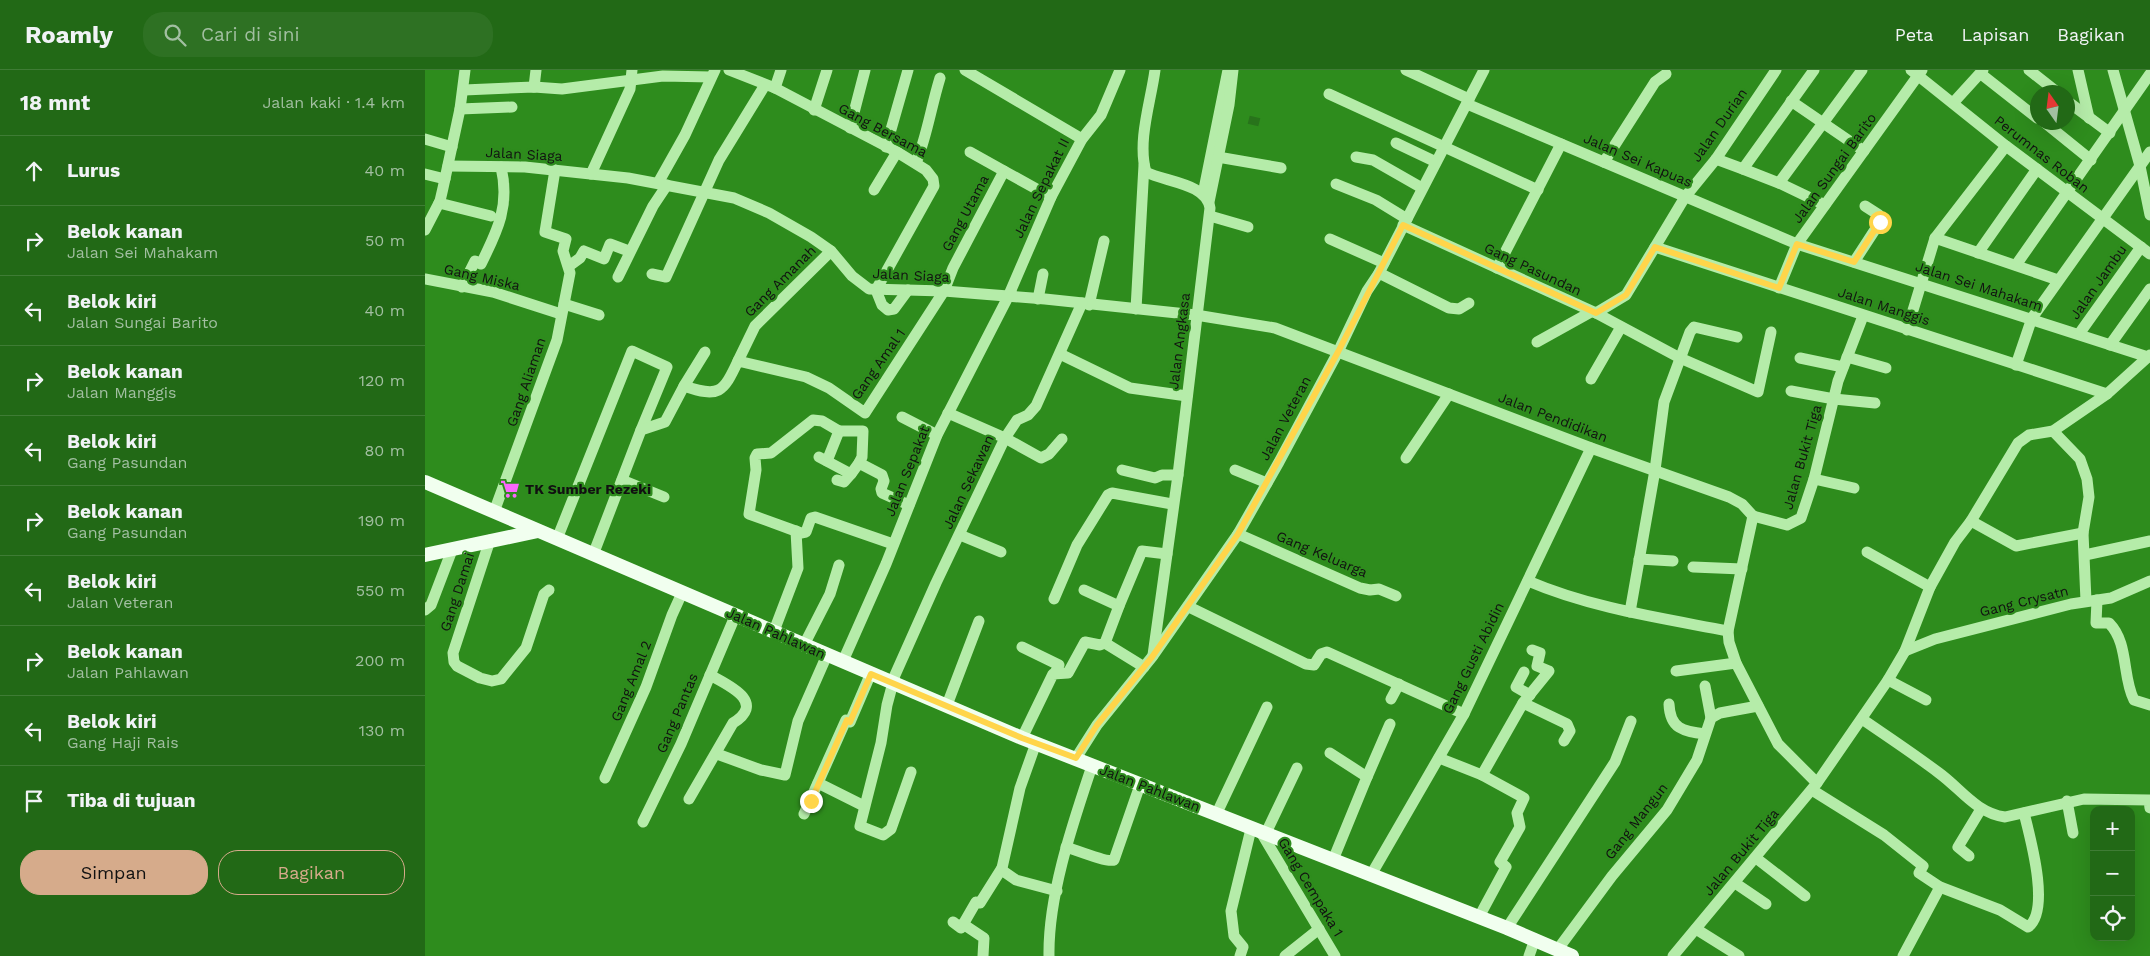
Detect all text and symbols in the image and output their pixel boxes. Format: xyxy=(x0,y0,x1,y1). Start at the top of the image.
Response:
search box xyxy=(143,12,493,57)
text: Roamly xyxy=(25,21,113,49)
icon: search xyxy=(161,21,189,49)
text: Cari di sini xyxy=(201,23,299,46)
text: Peta xyxy=(1895,24,1933,45)
text: Lapisan xyxy=(1961,24,2029,45)
text: Bagikan xyxy=(2057,24,2125,45)
street label: Jalan Durian xyxy=(1688,85,1750,165)
north arrow xyxy=(2030,85,2075,130)
text: 18 mnt xyxy=(20,90,90,115)
text: Jalan kaki · 1.4 km xyxy=(262,93,405,112)
street label: Gang Bersama xyxy=(836,100,930,160)
street label: Jalan Sungai Barito xyxy=(1789,110,1879,226)
street label: Perumnas Roban xyxy=(1991,112,2093,196)
street label: Jalan Sei Kapuas xyxy=(1581,130,1695,190)
street label: Jalan Sepakat II xyxy=(1010,135,1072,241)
street label: Jalan Siaga xyxy=(485,144,563,164)
icon: ahead xyxy=(20,157,48,185)
text: Lurus xyxy=(67,159,120,182)
text: 40 m xyxy=(365,161,405,180)
street label: Gang Utama xyxy=(938,172,992,254)
route start xyxy=(1869,211,1892,234)
text: Belok kanan xyxy=(67,220,183,243)
icon: right xyxy=(20,227,48,255)
text: 50 m xyxy=(365,231,405,250)
street label: Gang Pasundan xyxy=(1482,239,1584,299)
street label: Gang Amanah xyxy=(741,242,819,320)
street label: Jalan Jambu xyxy=(2066,242,2130,322)
text: Jalan Sei Mahakam xyxy=(67,243,218,262)
street label: Jalan Sei Mahakam xyxy=(1914,258,2044,314)
street label: Gang Miska xyxy=(442,260,522,294)
street label: Jalan Siaga xyxy=(872,265,950,285)
street label: Jalan Manggis xyxy=(1836,284,1932,328)
text: Belok kiri xyxy=(67,290,157,313)
street label: Jalan Angkasa xyxy=(1165,292,1193,390)
icon: left xyxy=(20,297,48,325)
text: 40 m xyxy=(365,301,405,320)
text: Jalan Sungai Barito xyxy=(67,313,218,332)
street label: Gang Amal 1 xyxy=(848,326,908,402)
street label: Gang Aliaman xyxy=(503,335,549,429)
text: Belok kanan xyxy=(67,360,183,383)
icon: right xyxy=(20,367,48,395)
text: 120 m xyxy=(359,371,405,390)
street label: Jalan Veteran xyxy=(1256,373,1314,463)
text: Jalan Manggis xyxy=(67,383,176,402)
street label: Jalan Pendidikan xyxy=(1496,389,1610,445)
street label: Jalan Bukit Tiga xyxy=(1779,403,1825,511)
street label: Jalan Sepakat xyxy=(882,423,933,519)
text: Belok kiri xyxy=(67,430,157,453)
street label: Jalan Sekawan xyxy=(939,432,997,532)
icon: left xyxy=(20,437,48,465)
text: 80 m xyxy=(364,441,405,460)
text: Gang Pasundan xyxy=(67,453,188,472)
supermarket icon: TK Sumber Rezeki xyxy=(499,478,521,500)
place label: TK Sumber Rezeki xyxy=(525,481,651,497)
text: Belok kanan xyxy=(67,500,183,523)
icon: right xyxy=(20,507,48,535)
text: 190 m xyxy=(358,511,405,530)
text: Gang Pasundan xyxy=(67,523,188,542)
street label: Gang Keluarga xyxy=(1274,528,1370,580)
street label: Gang Damai xyxy=(437,551,477,633)
text: Belok kiri xyxy=(67,570,157,593)
icon: left xyxy=(20,577,48,605)
text: 550 m xyxy=(356,581,405,600)
street label: Gang Crysatn xyxy=(1978,582,2070,620)
text: Jalan Veteran xyxy=(67,593,173,612)
street label: Gang Gusti Abidin xyxy=(1439,600,1507,716)
street label: Jalan Pahlawan xyxy=(724,604,828,662)
street label: Gang Amal 2 xyxy=(608,638,654,724)
text: Belok kanan xyxy=(67,640,183,663)
icon: right xyxy=(20,647,48,675)
text: 200 m xyxy=(355,651,405,670)
text: Jalan Pahlawan xyxy=(67,663,189,682)
street label: Gang Pantas xyxy=(653,671,701,755)
text: Belok kiri xyxy=(67,710,157,733)
icon: left xyxy=(20,717,48,745)
text: 130 m xyxy=(359,721,405,740)
text: Gang Haji Rais xyxy=(67,733,179,752)
street label: Jalan Pahlawan xyxy=(1097,761,1203,815)
street label: Gang Mangun xyxy=(1601,780,1671,862)
icon: arrive xyxy=(20,787,48,815)
text: Tiba di tujuan xyxy=(67,789,196,812)
route end xyxy=(800,790,823,813)
street label: Jalan Bukit Tiga xyxy=(1700,805,1782,899)
map controls xyxy=(2090,806,2135,941)
button: + xyxy=(2090,806,2135,851)
street label: Gang Cempaka 1 xyxy=(1275,835,1347,939)
button: Simpan xyxy=(20,850,208,895)
button: Bagikan xyxy=(218,850,405,895)
button: − xyxy=(2090,851,2135,896)
button: locate xyxy=(2090,896,2135,941)

